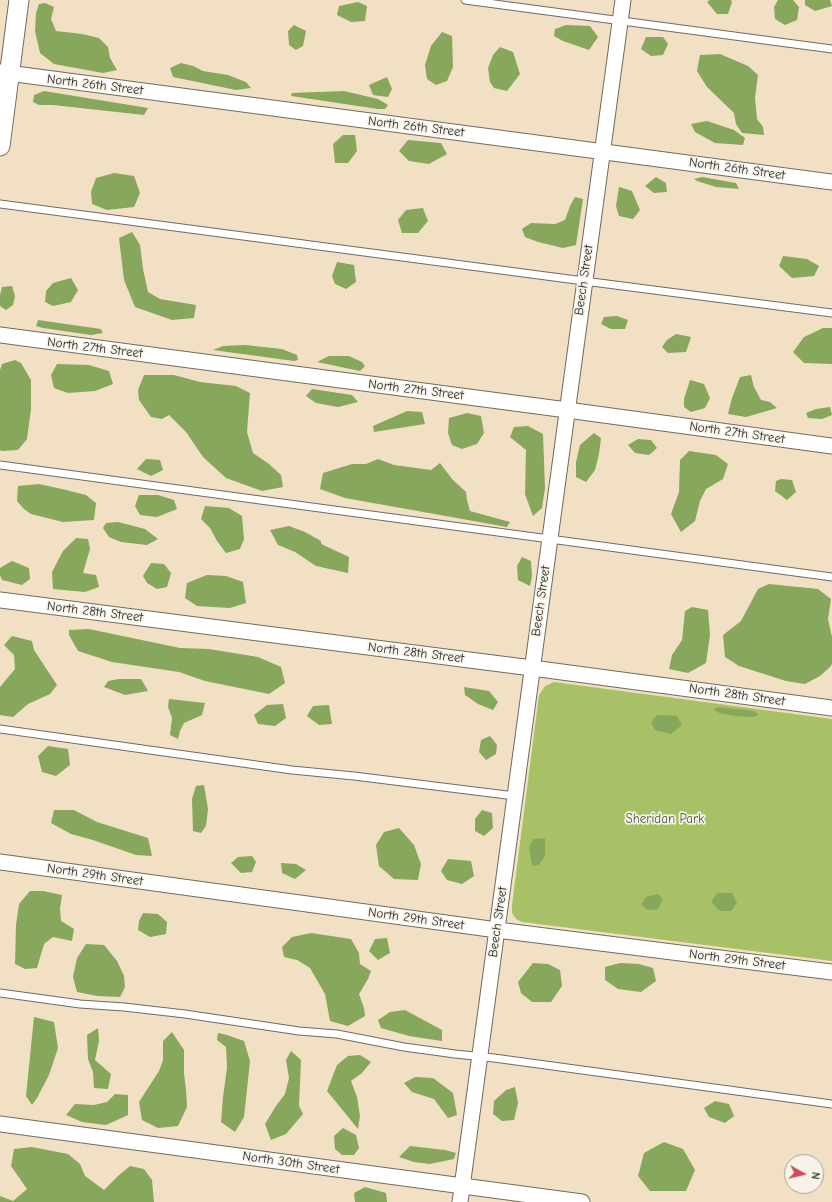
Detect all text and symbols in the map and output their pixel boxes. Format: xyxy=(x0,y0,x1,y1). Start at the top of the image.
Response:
street label: North 26th Street xyxy=(46,71,144,99)
street label: North 26th Street xyxy=(367,113,465,141)
street label: North 26th Street xyxy=(688,155,786,183)
street label: Beech Street xyxy=(571,244,597,316)
street label: North 27th Street xyxy=(46,334,144,362)
street label: North 27th Street xyxy=(367,376,465,404)
street label: North 27th Street xyxy=(688,419,786,447)
street label: Beech Street xyxy=(528,565,554,637)
street label: North 28th Street xyxy=(46,598,144,626)
street label: North 28th Street xyxy=(367,639,465,667)
street label: North 28th Street xyxy=(688,681,786,709)
park label: Sheridan Park xyxy=(626,811,704,827)
street label: North 29th Street xyxy=(46,861,144,889)
street label: Beech Street xyxy=(485,886,511,958)
street label: North 29th Street xyxy=(367,905,465,933)
street label: North 29th Street xyxy=(688,946,786,974)
street label: North 30th Street xyxy=(242,1148,340,1178)
north arrow xyxy=(784,1154,824,1194)
text: N xyxy=(808,1171,822,1180)

